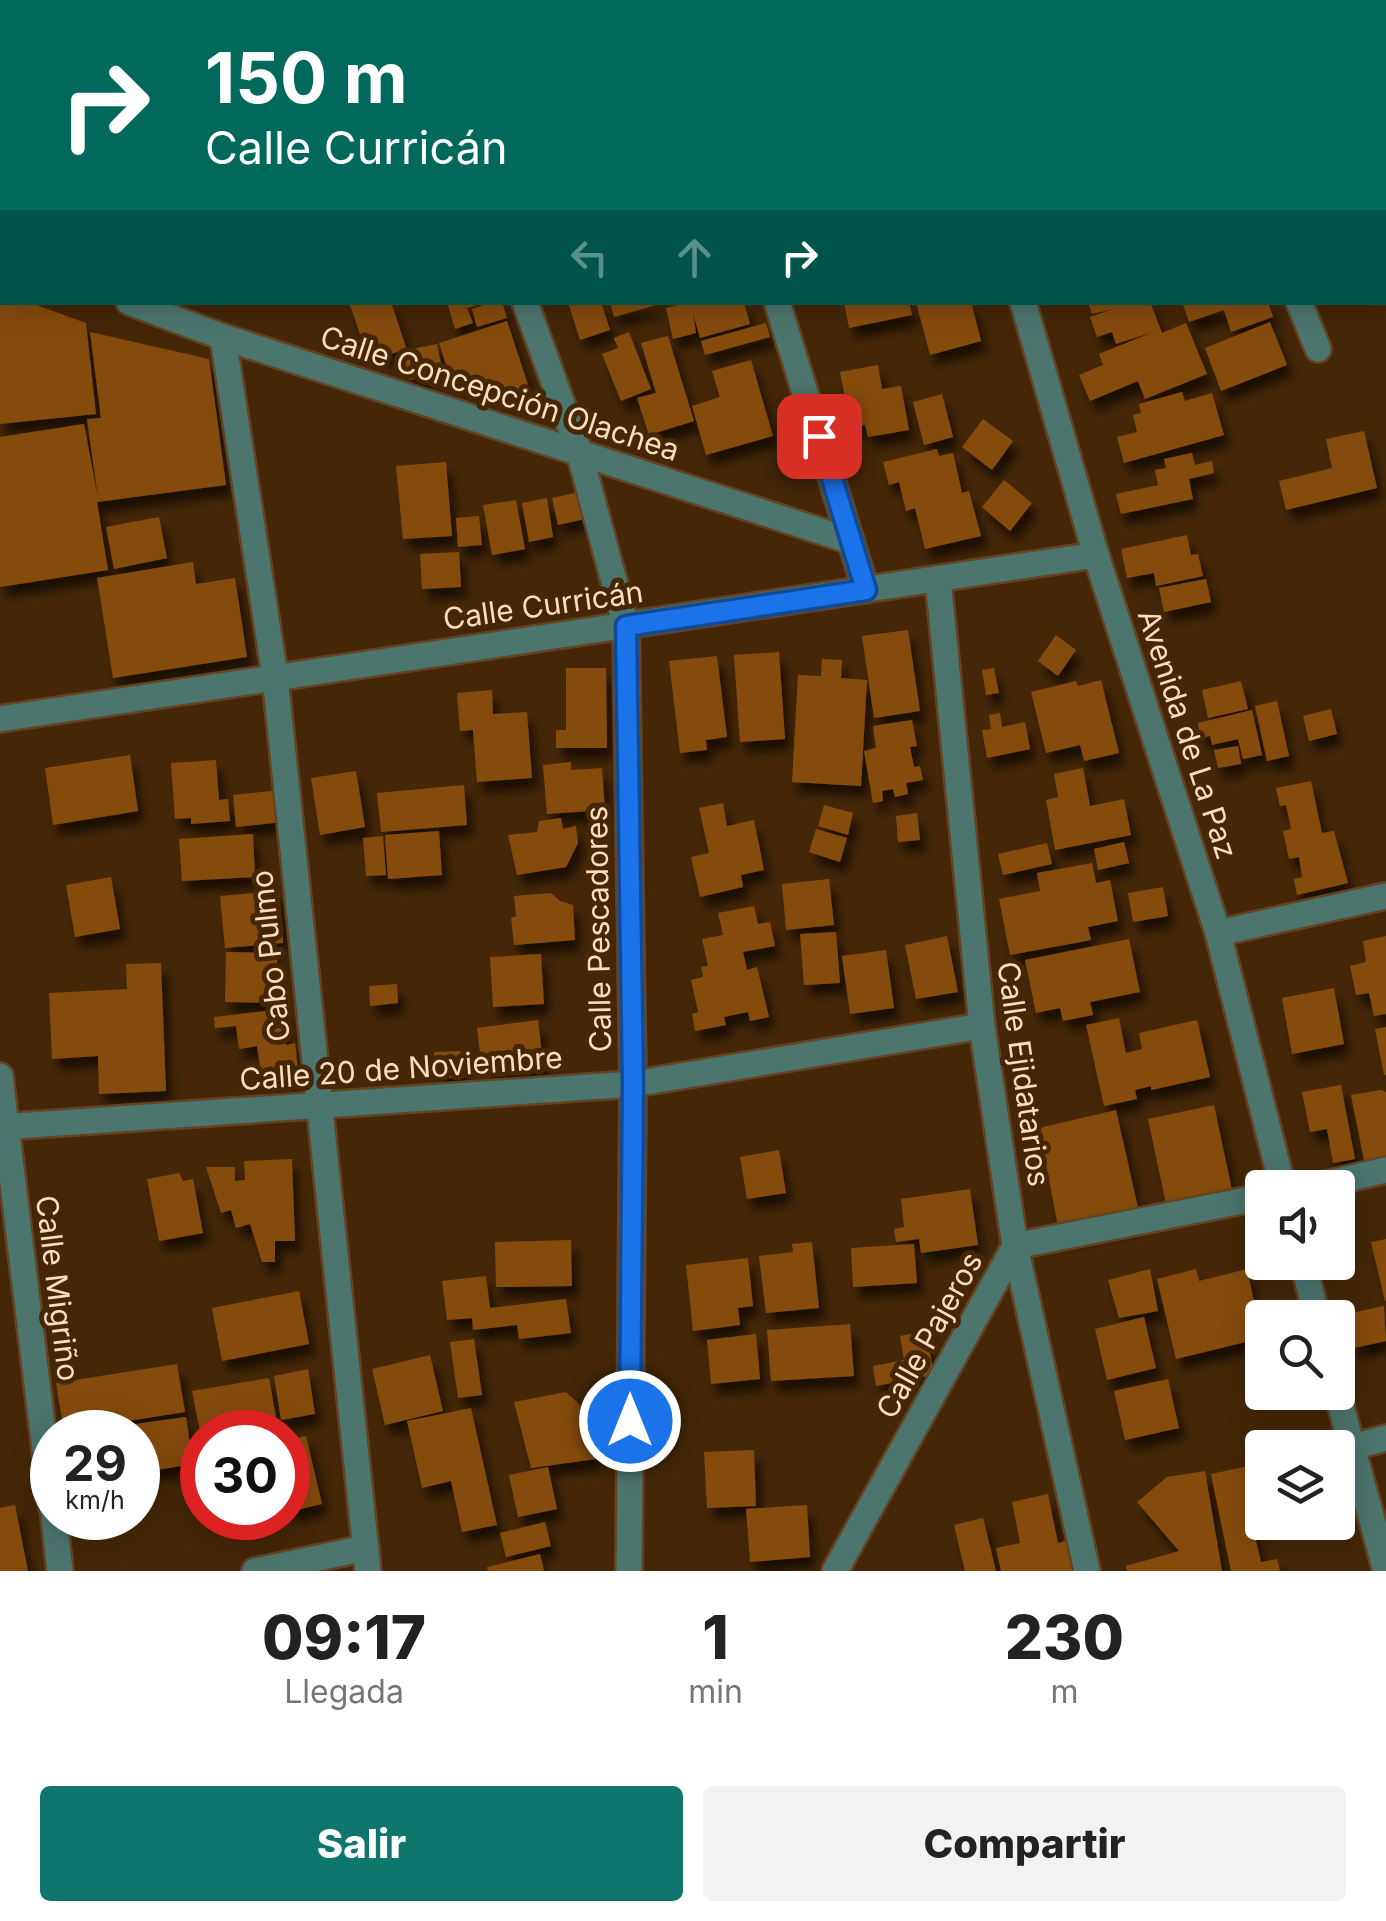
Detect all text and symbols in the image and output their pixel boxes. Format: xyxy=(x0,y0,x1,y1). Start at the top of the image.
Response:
text: 150 m xyxy=(205,35,408,120)
icon: right xyxy=(40,40,170,170)
text: Calle Curricán xyxy=(205,120,508,175)
icon: left xyxy=(562,230,617,285)
icon: ahead xyxy=(667,230,722,285)
icon: right xyxy=(772,230,827,285)
street label: Calle Concepción Olachea xyxy=(316,318,684,468)
pin xyxy=(777,394,862,479)
icon: arrive xyxy=(792,409,847,464)
street label: Calle Curricán xyxy=(441,573,645,637)
street label: Avenida de La Paz xyxy=(1131,605,1245,863)
street label: Calle Pescadores xyxy=(578,806,618,1052)
street label: Cabo Pulmo xyxy=(243,869,297,1043)
street label: Calle Ejidatarios xyxy=(990,959,1058,1189)
street label: Calle 20 de Noviembre xyxy=(238,1039,564,1097)
map controls xyxy=(1245,1170,1355,1540)
button: sound xyxy=(1245,1170,1355,1280)
street label: Calle Migriño xyxy=(29,1193,87,1383)
street label: Calle Pajeros xyxy=(869,1246,989,1424)
button: search xyxy=(1245,1300,1355,1410)
position arrow xyxy=(578,1369,682,1473)
speed limit sign: 30 xyxy=(180,1410,310,1540)
button: layers xyxy=(1245,1430,1355,1540)
text: 29 xyxy=(63,1433,127,1493)
text: km/h xyxy=(65,1485,125,1515)
text: 09:17 xyxy=(262,1601,426,1673)
text: 1 xyxy=(702,1601,729,1673)
text: 230 xyxy=(1005,1601,1124,1673)
text: Llegada xyxy=(284,1672,404,1711)
text: min xyxy=(688,1672,743,1711)
text: m xyxy=(1050,1672,1078,1711)
button: Salir xyxy=(40,1786,683,1901)
button: Compartir xyxy=(703,1786,1346,1901)

